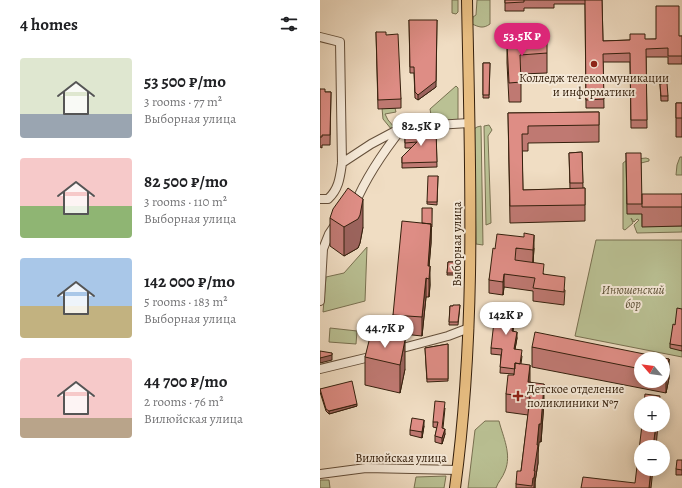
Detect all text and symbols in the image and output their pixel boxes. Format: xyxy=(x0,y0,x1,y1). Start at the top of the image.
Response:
text: 4 homes xyxy=(20,13,78,36)
icon: filters xyxy=(278,13,300,35)
pin: 53.5K ₽ xyxy=(485,23,559,57)
text: 53.5K ₽ xyxy=(503,27,541,44)
marker: Колледж телекоммуникации и информатики xyxy=(589,59,599,69)
text: 53 500 ₽/mo xyxy=(144,70,226,93)
place label: Колледж телекоммуникации и информатики xyxy=(519,70,669,100)
icon: home xyxy=(52,74,100,122)
text: 3 rooms · 77 m² xyxy=(144,93,222,110)
text: Выборная улица xyxy=(144,110,236,127)
pin: 82.5K ₽ xyxy=(384,113,458,147)
text: 82.5K ₽ xyxy=(401,117,441,134)
text: 82 500 ₽/mo xyxy=(144,170,228,193)
icon: home xyxy=(52,174,100,222)
text: 3 rooms · 110 m² xyxy=(144,193,227,210)
street label: Выборная улица xyxy=(449,201,465,287)
text: Выборная улица xyxy=(144,210,236,227)
text: 142 000 ₽/mo xyxy=(144,270,235,293)
icon: home xyxy=(52,274,100,322)
park label: Инюшенский бор xyxy=(601,282,665,312)
text: 5 rooms · 183 m² xyxy=(144,293,228,310)
pin: 142K ₽ xyxy=(473,302,539,336)
text: 142K ₽ xyxy=(489,306,523,323)
text: Выборная улица xyxy=(144,310,236,327)
pin: 44.7K ₽ xyxy=(348,315,422,349)
text: 44.7K ₽ xyxy=(366,319,404,336)
north arrow xyxy=(634,352,670,388)
map controls xyxy=(634,352,670,476)
text: 44 700 ₽/mo xyxy=(144,370,228,393)
icon: home xyxy=(52,374,100,422)
place label: Детское отделение поликлиники №7 xyxy=(527,381,624,411)
marker: Детское отделение поликлиники №7 xyxy=(512,390,524,402)
text: 2 rooms · 76 m² xyxy=(144,393,223,410)
button: + xyxy=(634,396,670,432)
text: Вилюйская улица xyxy=(144,410,243,427)
button: − xyxy=(634,440,670,476)
street label: Вилюйская улица xyxy=(355,450,447,466)

